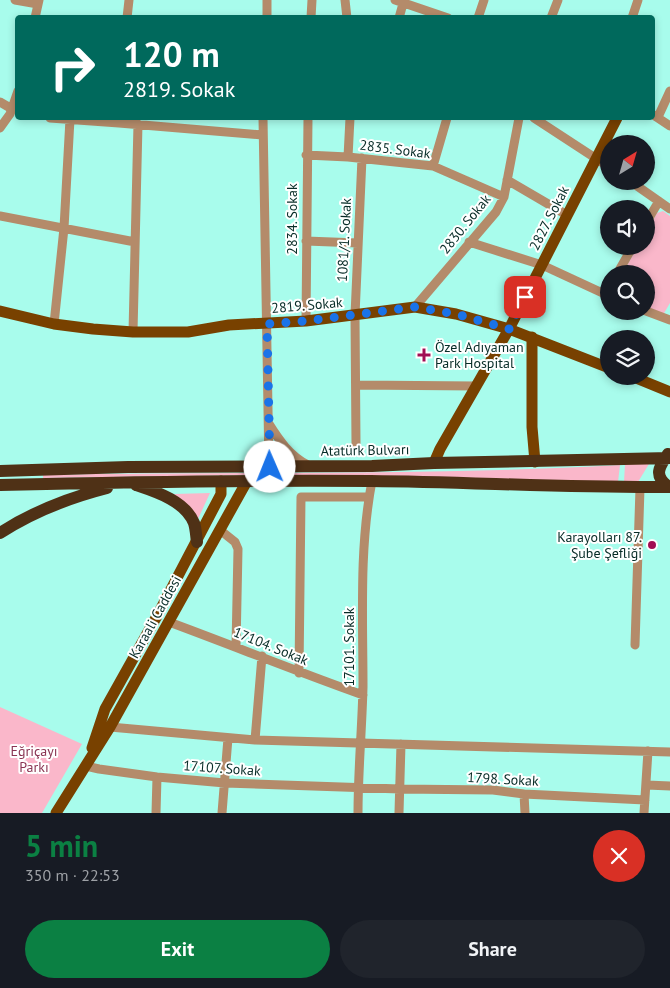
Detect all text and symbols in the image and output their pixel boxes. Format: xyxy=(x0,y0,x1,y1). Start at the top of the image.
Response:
text: 120 m xyxy=(123,31,220,77)
icon: right xyxy=(40,35,105,100)
text: 2819. Sokak xyxy=(123,75,235,103)
north arrow xyxy=(600,135,655,190)
map controls xyxy=(600,135,655,385)
street label: 2835. Sokak xyxy=(358,136,432,162)
street label: 2834. Sokak xyxy=(283,183,301,255)
street label: 2827. Sokak xyxy=(525,183,573,253)
street label: 2830. Sokak xyxy=(436,190,495,257)
street label: 1081/1. Sokak xyxy=(333,197,355,282)
button: sound xyxy=(600,200,655,255)
button: search xyxy=(600,265,655,320)
pin xyxy=(504,276,546,318)
icon: arrive xyxy=(511,283,539,311)
street label: 2819. Sokak xyxy=(271,293,344,317)
button: layers xyxy=(600,330,655,385)
place label: Özel Adıyaman Park Hospital xyxy=(435,338,524,372)
marker: Özel Adıyaman Park Hospital xyxy=(417,348,431,362)
position arrow xyxy=(243,440,295,492)
street label: Atatürk Bulvarı xyxy=(320,440,410,460)
place label: Karayolları 87. Şube Şefliği xyxy=(557,528,642,562)
marker: Karayolları 87. Şube Şefliği xyxy=(646,539,658,551)
street label: Karaali Caddesi xyxy=(125,572,185,662)
street label: 17101. Sokak xyxy=(340,607,358,687)
street label: 17104. Sokak xyxy=(231,623,311,669)
park label: Eğriçayı Parkı xyxy=(10,742,58,776)
street label: 17107. Sokak xyxy=(183,756,262,780)
street label: 1798. Sokak xyxy=(467,768,539,790)
text: 5 min xyxy=(25,826,98,865)
button: close xyxy=(593,830,645,882)
text: 350 m · 22:53 xyxy=(25,865,120,885)
button: Exit xyxy=(25,920,330,978)
button: Share xyxy=(340,920,645,978)

